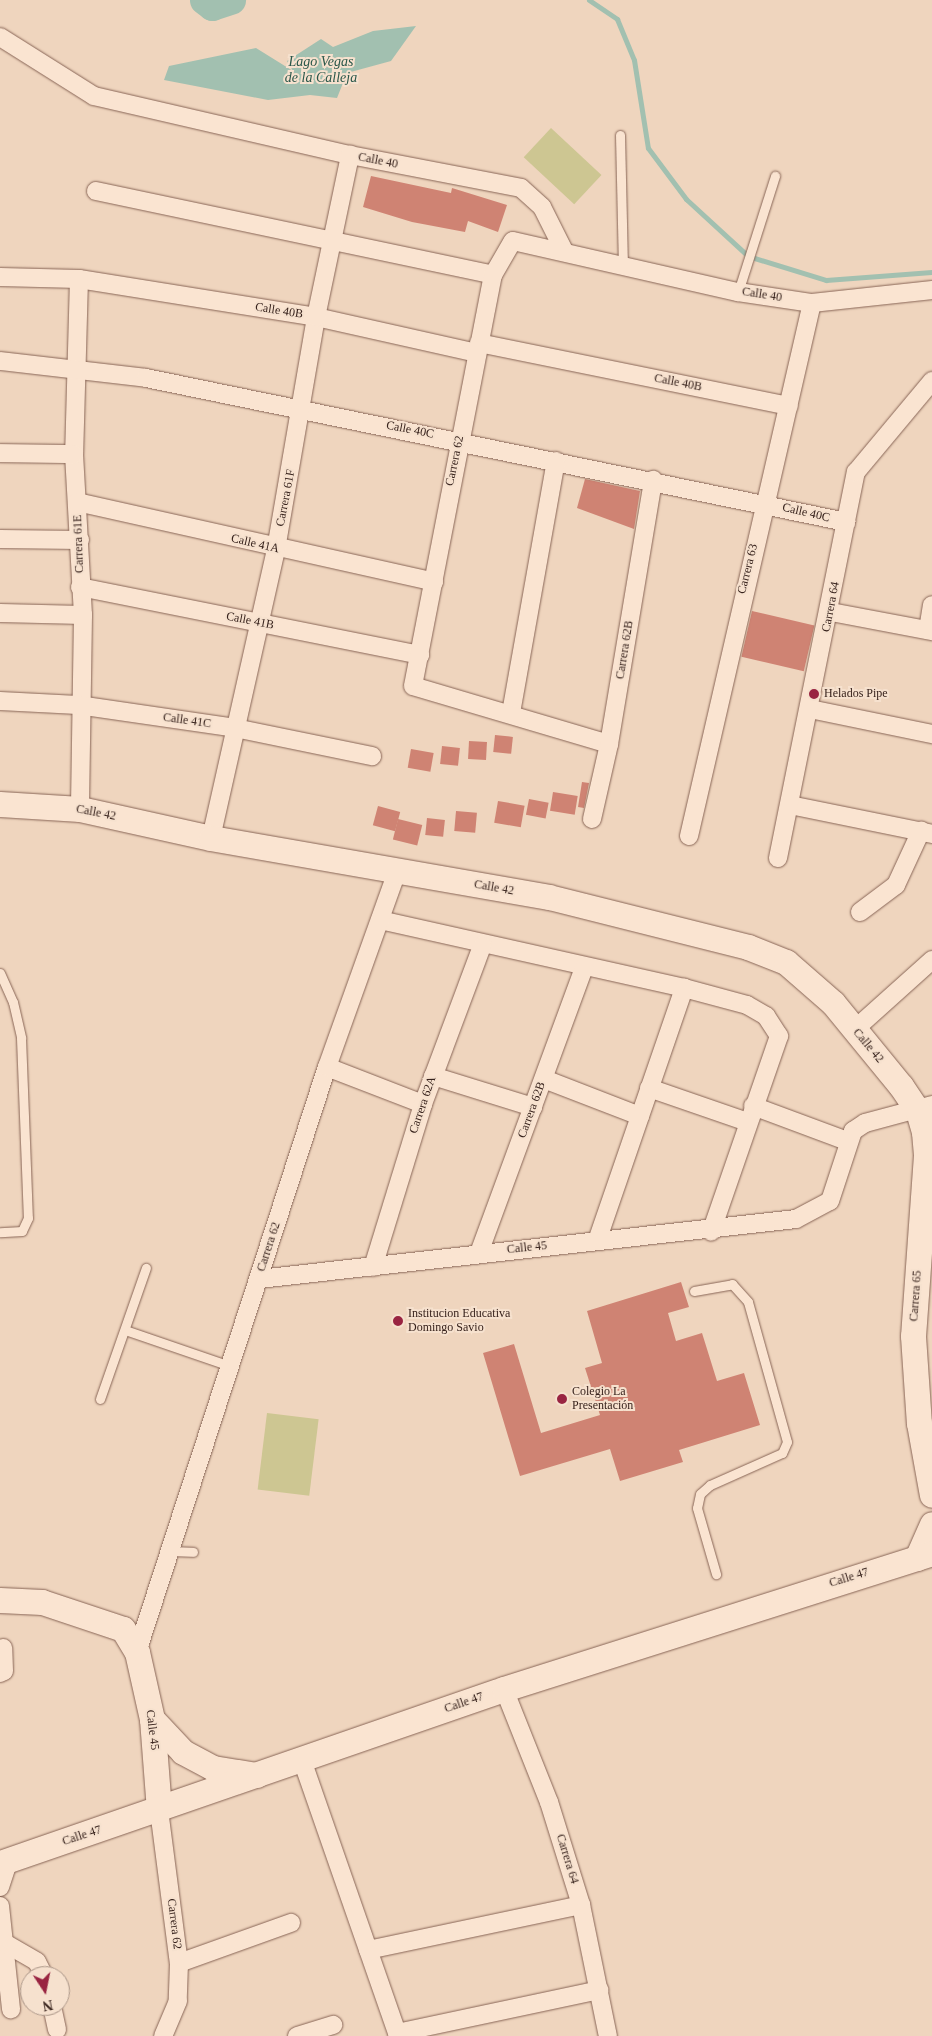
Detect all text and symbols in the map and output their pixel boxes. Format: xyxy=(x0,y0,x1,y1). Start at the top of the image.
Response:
water label: Lago Vegas de la Calleja xyxy=(285,54,357,86)
street label: Calle 40 xyxy=(357,150,399,172)
street label: Calle 40 xyxy=(741,285,783,305)
street label: Calle 40B xyxy=(254,300,304,322)
street label: Calle 40B xyxy=(653,371,703,395)
street label: Calle 40C xyxy=(385,418,435,442)
street label: Carrera 62 xyxy=(443,435,467,487)
street label: Carrera 61F xyxy=(273,468,299,528)
street label: Calle 40C xyxy=(781,501,831,525)
street label: Carrera 61E xyxy=(71,515,87,573)
street label: Calle 41A xyxy=(230,531,280,557)
street label: Carrera 63 xyxy=(735,543,761,595)
street label: Carrera 64 xyxy=(819,581,843,633)
street label: Calle 41B xyxy=(225,609,275,633)
street label: Carrera 62B xyxy=(613,620,637,680)
place label: Helados Pipe xyxy=(824,687,888,701)
marker: Helados Pipe xyxy=(808,688,820,700)
street label: Calle 41C xyxy=(162,711,212,731)
street label: Calle 42 xyxy=(75,802,117,824)
street label: Calle 42 xyxy=(473,877,515,899)
street label: Calle 42 xyxy=(850,1026,886,1066)
street label: Carrera 62A xyxy=(406,1074,440,1136)
street label: Carrera 62B xyxy=(515,1080,549,1140)
street label: Carrera 62 xyxy=(254,1221,284,1273)
street label: Calle 45 xyxy=(506,1239,548,1257)
street label: Carrera 65 xyxy=(907,1270,925,1322)
place label: Institucion Educativa Domingo Savio xyxy=(408,1307,510,1335)
marker: Institucion Educativa Domingo Savio xyxy=(392,1315,404,1327)
place label: Colegio La Presentación xyxy=(572,1385,633,1413)
marker: Colegio La Presentación xyxy=(556,1393,568,1405)
street label: Calle 47 xyxy=(828,1565,870,1591)
street label: Calle 47 xyxy=(443,1690,485,1716)
street label: Calle 45 xyxy=(142,1709,162,1751)
street label: Calle 47 xyxy=(61,1823,103,1849)
street label: Carrera 64 xyxy=(553,1833,581,1885)
street label: Carrera 62 xyxy=(164,1898,184,1950)
north arrow xyxy=(20,1966,70,2016)
text: N xyxy=(41,1997,54,2014)

